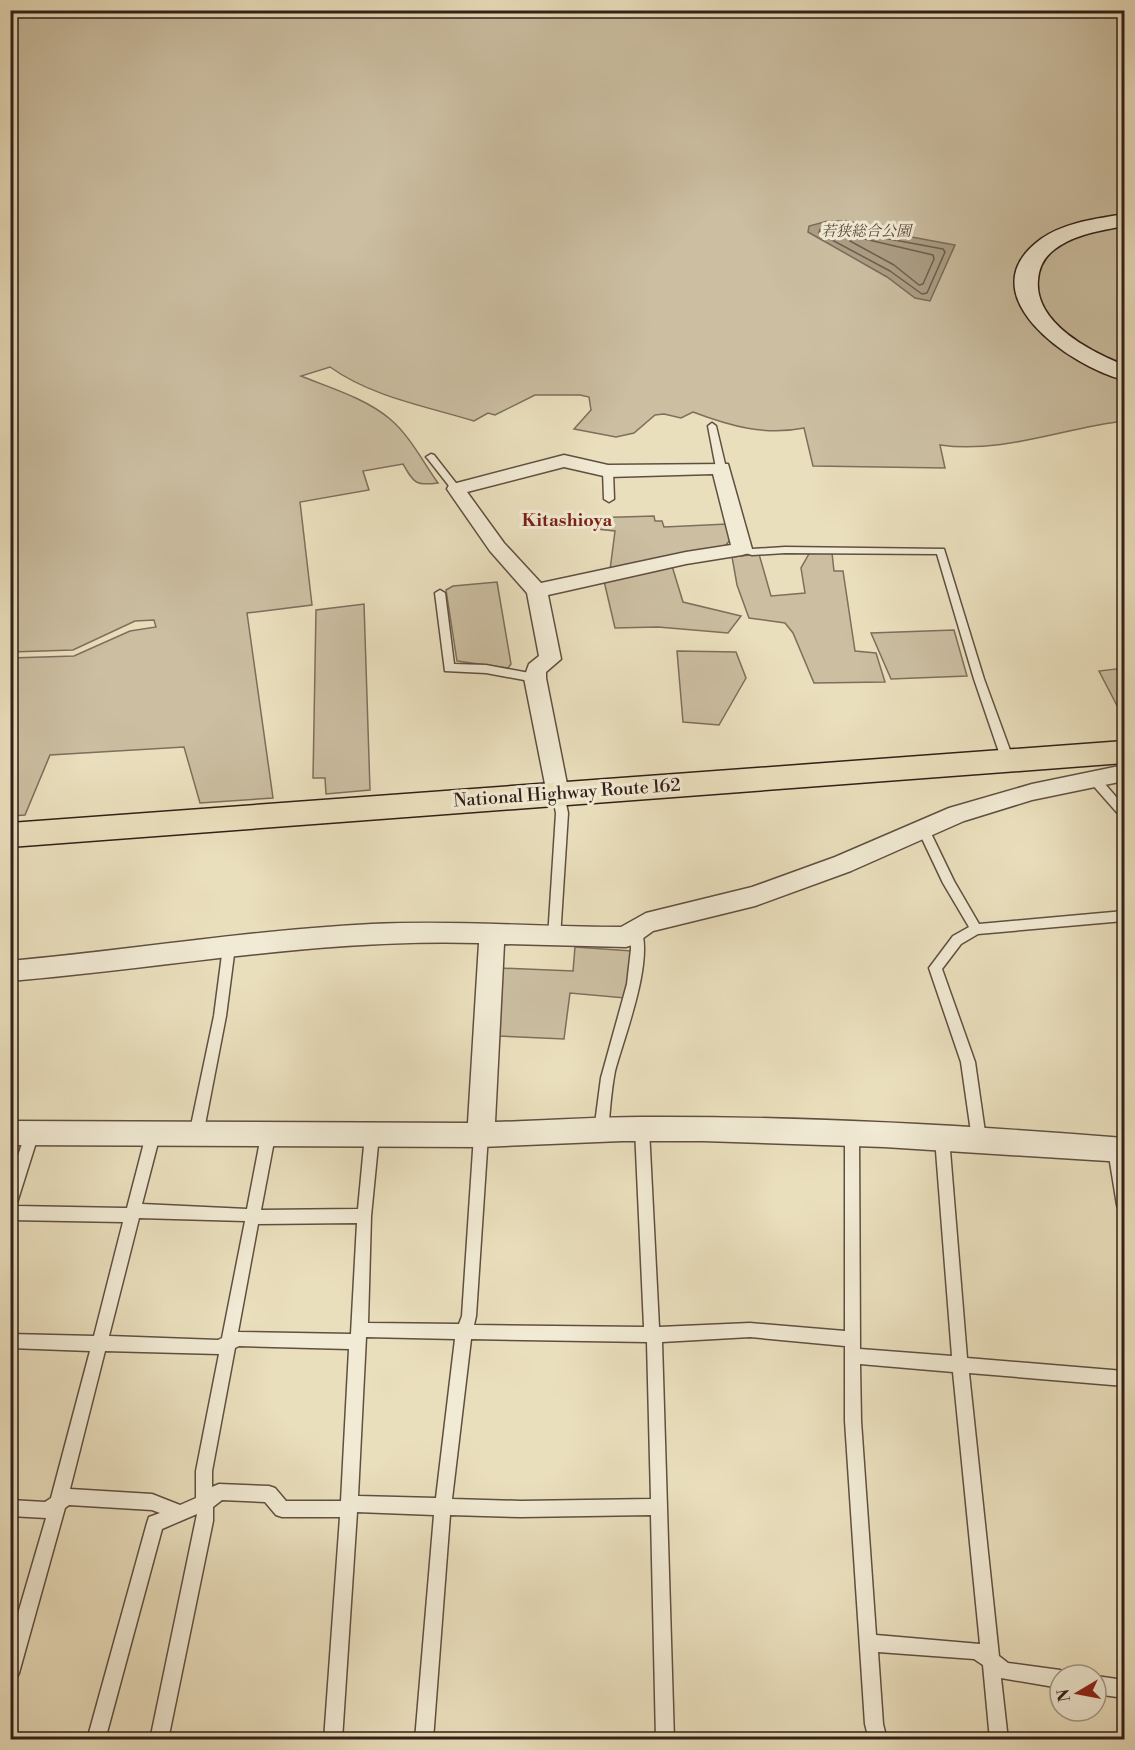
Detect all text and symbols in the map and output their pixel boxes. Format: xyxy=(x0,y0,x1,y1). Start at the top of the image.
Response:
park label: 若狭総合公園 xyxy=(821,222,914,241)
district label: Kitashioya xyxy=(522,509,612,532)
street label: National Highway Route 162 xyxy=(453,774,681,812)
north arrow xyxy=(1048,1663,1108,1723)
text: N xyxy=(1053,1687,1075,1703)

